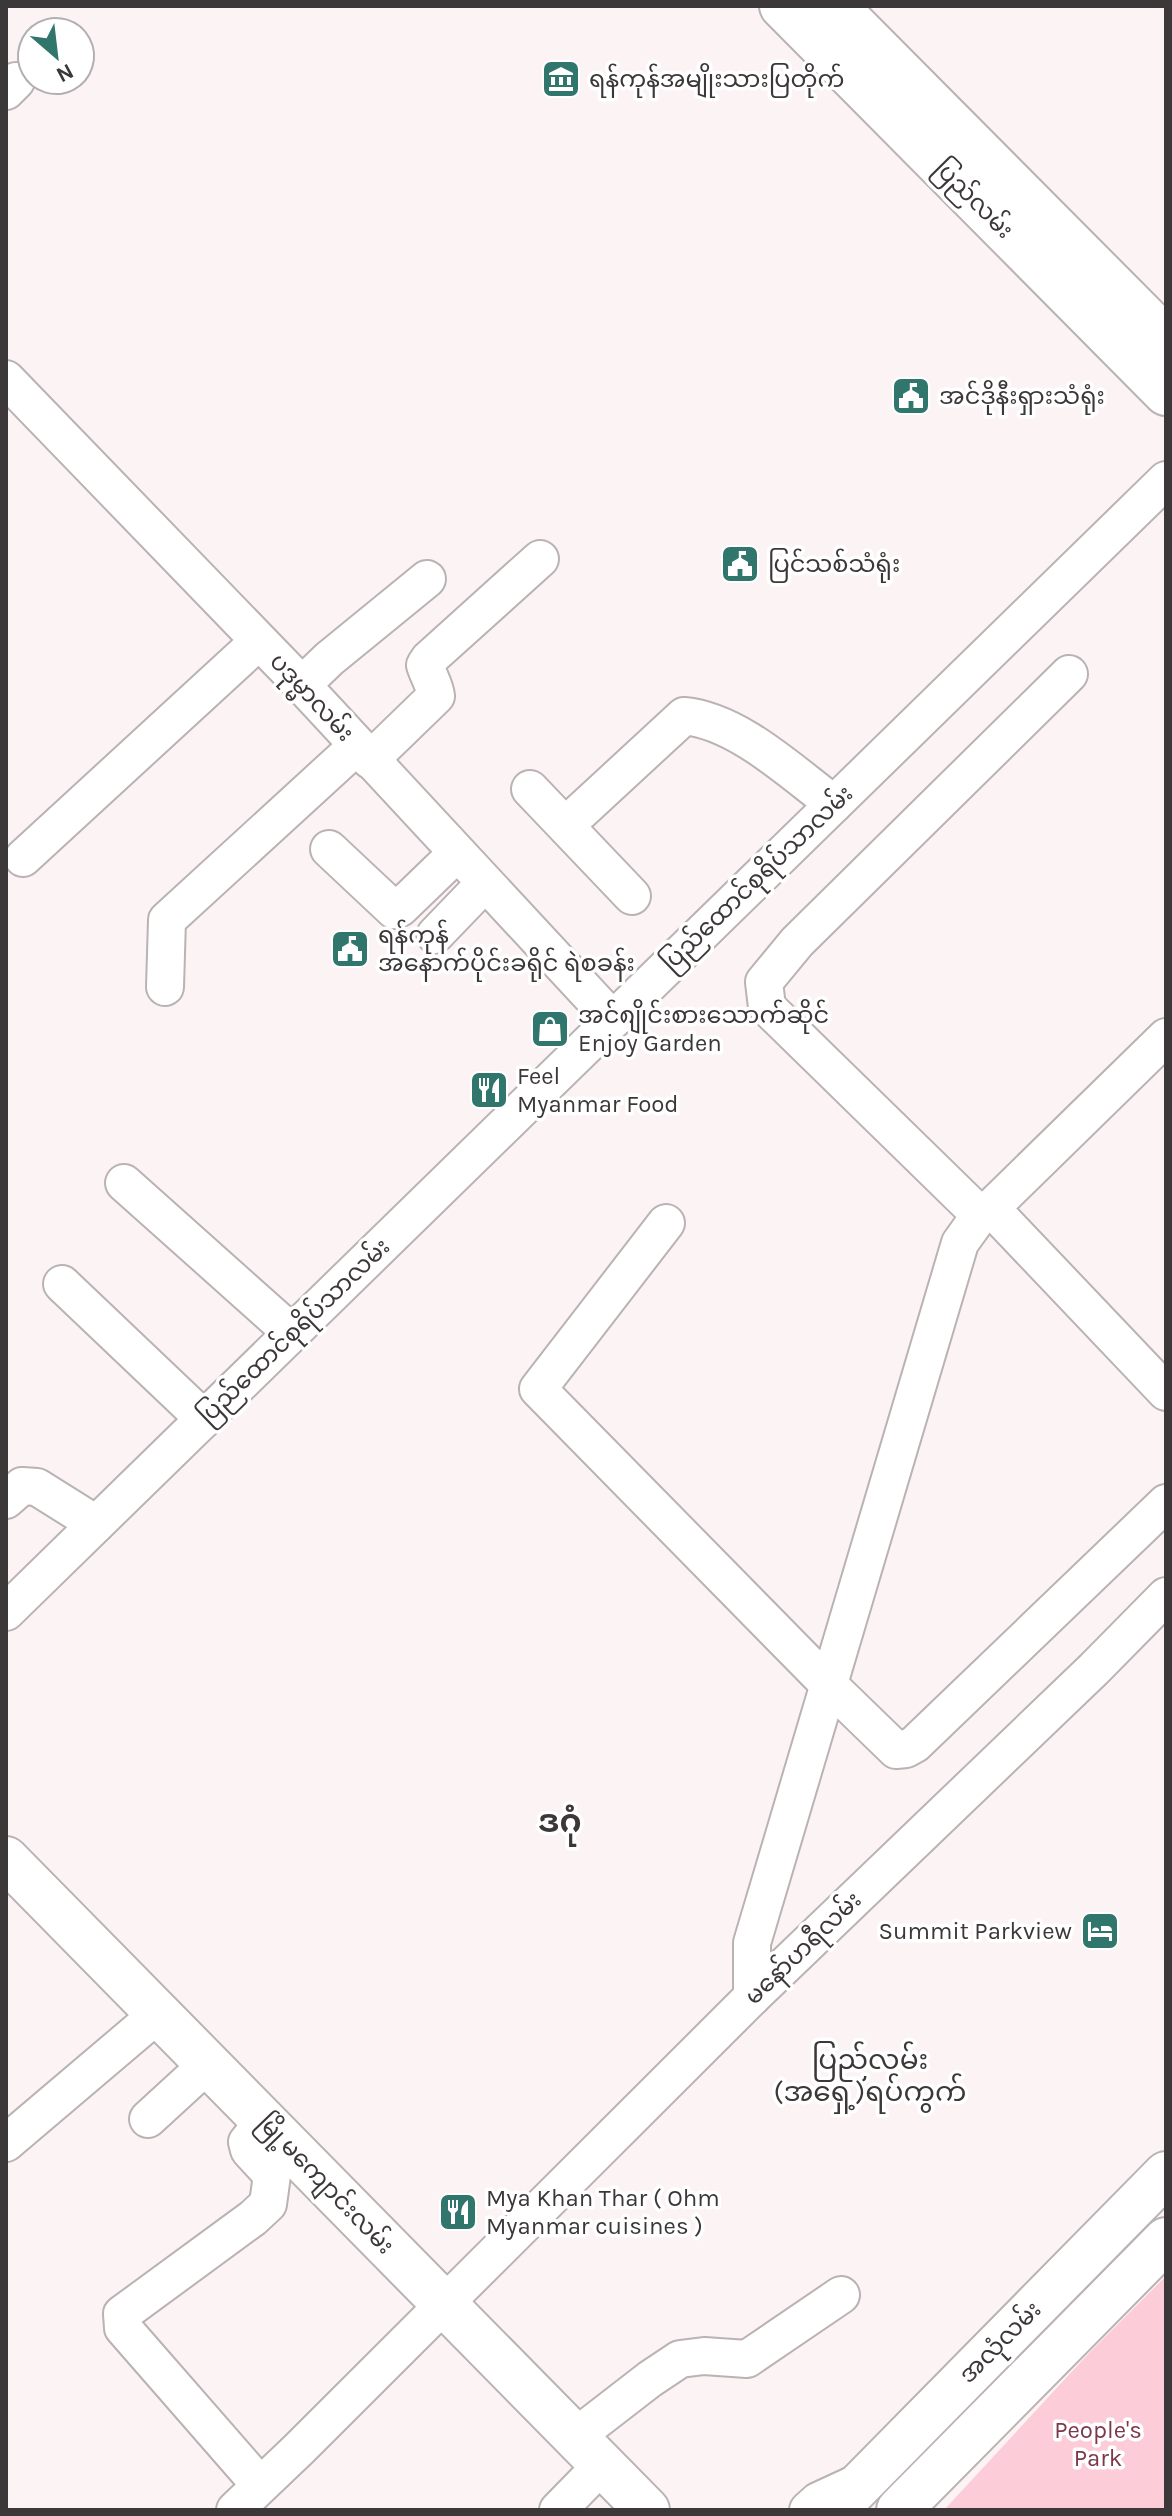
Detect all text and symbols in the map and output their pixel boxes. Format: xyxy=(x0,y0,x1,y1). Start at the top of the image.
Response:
north arrow xyxy=(16,16,96,96)
text: N xyxy=(52,58,78,88)
museum icon: ရန်ကုန်အမျိုးသားပြတိုက် xyxy=(540,58,582,100)
place label: ရန်ကုန်အမျိုးသားပြတိုက် xyxy=(589,63,844,98)
street label: ပြည်လမ်း xyxy=(925,152,1021,248)
public building icon: အင်ဒိုနီးရှားသံရုံး xyxy=(890,375,932,417)
place label: အင်ဒိုနီးရှားသံရုံး xyxy=(939,380,1105,415)
public building icon: ပြင်သစ်သံရုံး xyxy=(719,543,761,585)
place label: ပြင်သစ်သံရုံး xyxy=(768,548,900,583)
street label: ပဒုမ္မာလမ်း xyxy=(260,646,361,751)
street label: ပြည်ထောင်စုရိပ်သာလမ်း xyxy=(654,778,862,980)
place label: ရန်ကုန် အနောက်ပိုင်းခရိုင် ရဲစခန်း xyxy=(378,919,635,982)
public building icon: ရန်ကုန် အနောက်ပိုင်းခရိုင် ရဲစခန်း xyxy=(329,928,371,970)
place label: အင်၈ျိုင်းစားသောက်ဆိုင် Enjoy Garden xyxy=(578,999,829,1057)
shop icon: အင်၈ျိုင်းစားသောက်ဆိုင် Enjoy Garden xyxy=(529,1008,571,1050)
place label: Feel Myanmar Food xyxy=(517,1062,679,1118)
restaurant icon: Feel Myanmar Food xyxy=(468,1069,510,1111)
street label: ပြည်ထောင်စုရိပ်သာလမ်း xyxy=(191,1231,399,1433)
district label: ဒဂုံ xyxy=(538,1803,582,1847)
street label: မနော်ဟရီလမ်း xyxy=(738,1884,870,2014)
hotel icon: Summit Parkview xyxy=(1079,1910,1121,1952)
place label: Summit Parkview xyxy=(879,1917,1072,1945)
district label: ပြည်လမ်း (အရှေ့)ရပ်ကွက် xyxy=(774,2041,966,2114)
street label: မြို့မကျောင်းလမ်း xyxy=(249,2107,401,2263)
place label: Mya Khan Thar ( Ohm Myanmar cuisines ) xyxy=(486,2184,720,2240)
restaurant icon: Mya Khan Thar ( Ohm Myanmar cuisines ) xyxy=(437,2191,479,2233)
street label: အလုံလမ်း xyxy=(952,2294,1050,2392)
park label: People's Park xyxy=(1054,2416,1142,2472)

